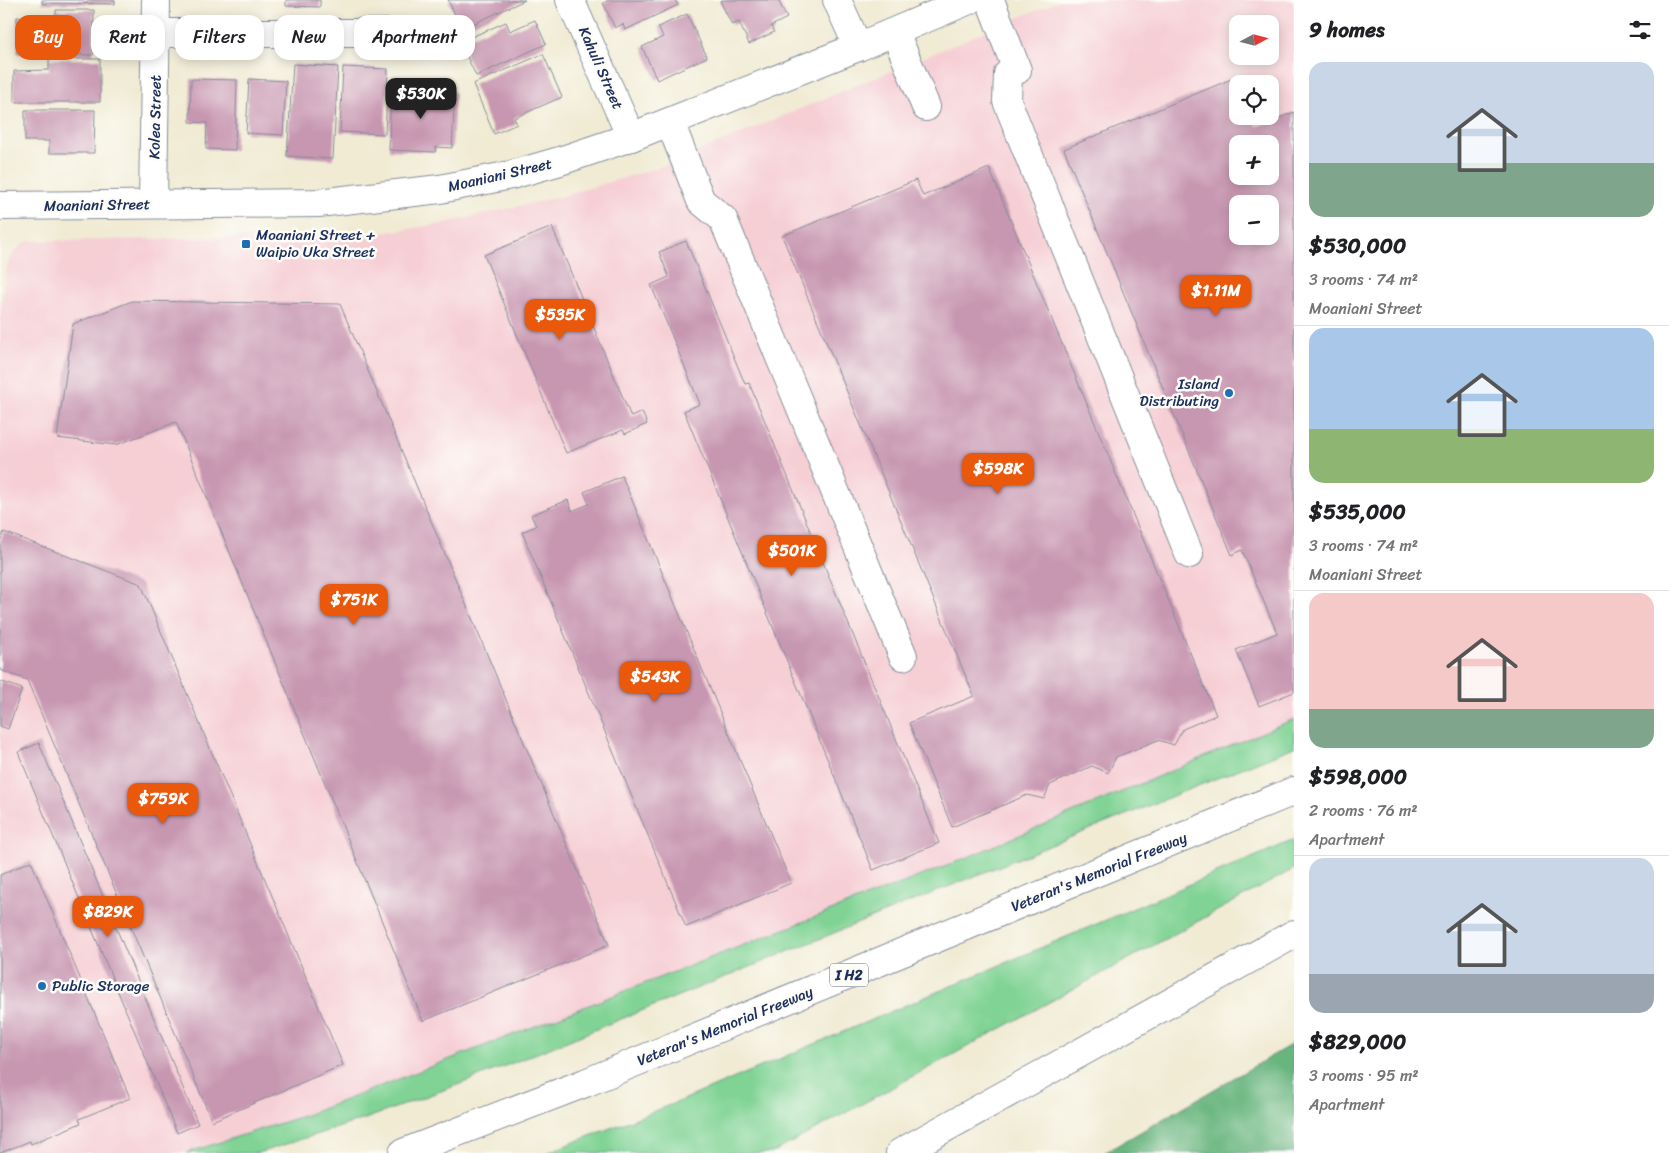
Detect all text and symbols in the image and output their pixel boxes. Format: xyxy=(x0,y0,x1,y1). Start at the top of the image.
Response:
text: 9 homes xyxy=(1309,11,1385,49)
chip: Buy xyxy=(15,15,81,60)
chip: Rent xyxy=(91,15,165,60)
chip: Filters xyxy=(175,15,264,60)
chip: New xyxy=(274,15,344,60)
chip: Apartment xyxy=(354,15,475,60)
north arrow xyxy=(1229,15,1279,65)
map controls xyxy=(1229,15,1279,245)
icon: filters xyxy=(1626,16,1654,44)
street label: Kahuli Street xyxy=(571,22,631,114)
street label: Kolea Street xyxy=(141,74,169,159)
button: locate xyxy=(1229,75,1279,125)
pin: $530K xyxy=(386,78,456,120)
text: $530K xyxy=(396,79,446,108)
icon: home xyxy=(1437,95,1527,185)
button: + xyxy=(1229,135,1279,185)
street label: Moaniani Street xyxy=(445,150,555,200)
street label: Moaniani Street xyxy=(44,191,151,219)
button: − xyxy=(1229,195,1279,245)
place label: Moaniani Street + Waipio Uka Street xyxy=(256,222,376,265)
text: $530,000 xyxy=(1309,227,1406,265)
marker: Moaniani Street + Waipio Uka Street xyxy=(240,238,252,250)
text: 3 rooms · 74 m² xyxy=(1309,265,1418,294)
pin: $1.11M xyxy=(1175,274,1257,317)
text: $1.11M xyxy=(1191,276,1241,305)
text: Moaniani Street xyxy=(1309,294,1422,323)
pin: $535K xyxy=(525,298,595,341)
text: $535K xyxy=(536,300,584,329)
icon: home xyxy=(1437,360,1527,450)
place label: Island Distributing xyxy=(1139,371,1220,414)
marker: Island Distributing xyxy=(1223,387,1235,399)
pin: $598K xyxy=(963,452,1033,495)
text: $598K xyxy=(973,454,1023,483)
text: $535,000 xyxy=(1309,493,1406,531)
text: 3 rooms · 74 m² xyxy=(1309,531,1418,560)
pin: $501K xyxy=(757,534,827,577)
text: $501K xyxy=(768,536,816,565)
text: Moaniani Street xyxy=(1309,560,1422,589)
pin: $751K xyxy=(319,584,389,626)
text: $751K xyxy=(331,585,377,614)
icon: home xyxy=(1437,625,1527,715)
pin: $543K xyxy=(620,660,690,703)
text: $543K xyxy=(630,662,680,691)
text: $598,000 xyxy=(1309,758,1407,796)
pin: $759K xyxy=(128,782,198,825)
text: $759K xyxy=(138,784,188,813)
text: 2 rooms · 76 m² xyxy=(1309,796,1418,825)
street label: Veteran's Memorial Freeway xyxy=(1007,825,1191,919)
text: Apartment xyxy=(1309,825,1385,854)
icon: home xyxy=(1437,890,1527,980)
pin: $829K xyxy=(73,896,143,938)
text: $829K xyxy=(83,897,133,926)
road number: I H2 xyxy=(830,964,868,986)
place label: Public Storage xyxy=(52,973,150,999)
street label: Veteran's Memorial Freeway xyxy=(633,979,817,1073)
marker: Public Storage xyxy=(36,980,48,992)
text: $829,000 xyxy=(1309,1023,1406,1061)
text: 3 rooms · 95 m² xyxy=(1309,1061,1419,1090)
text: Apartment xyxy=(1309,1090,1385,1119)

